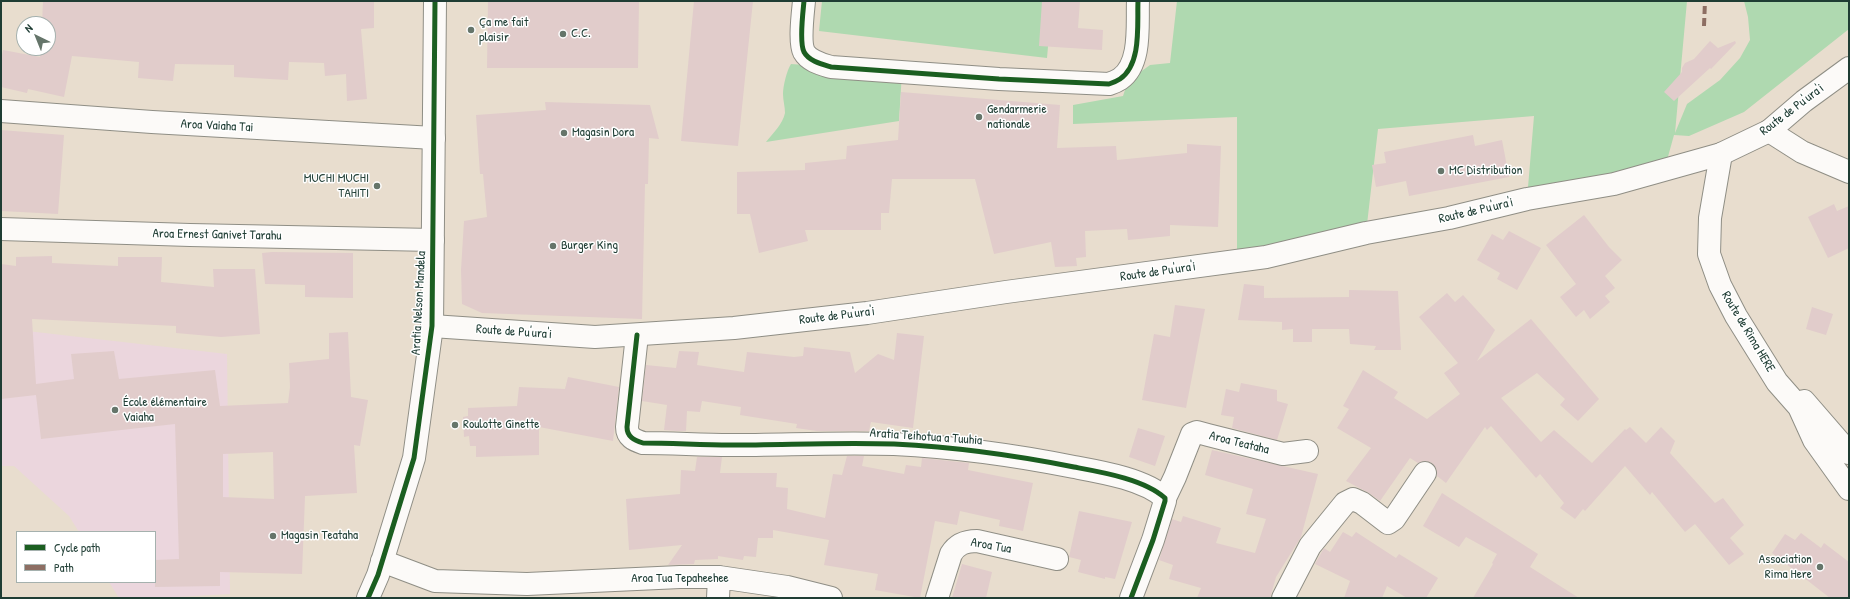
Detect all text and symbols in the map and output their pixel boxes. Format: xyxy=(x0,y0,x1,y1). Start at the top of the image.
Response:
place label: Ça me fait plaisir xyxy=(479,15,528,46)
north arrow xyxy=(16,16,56,56)
text: N xyxy=(22,21,35,35)
marker: Ça me fait plaisir xyxy=(466,25,476,35)
place label: C.C. xyxy=(571,26,591,42)
marker: C.C. xyxy=(558,29,568,39)
street label: Route de Pu'ura'i xyxy=(1757,81,1827,139)
place label: Gendarmerie nationale xyxy=(987,102,1047,133)
marker: Gendarmerie nationale xyxy=(974,112,984,122)
street label: Aroa Vaiaha Tai xyxy=(180,116,254,136)
place label: Magasin Dora xyxy=(572,125,634,141)
marker: Magasin Dora xyxy=(559,128,569,138)
place label: MC Distribution xyxy=(1449,163,1522,179)
marker: MC Distribution xyxy=(1436,166,1446,176)
place label: MUCHI MUCHI TAHITI xyxy=(304,171,369,202)
marker: MUCHI MUCHI TAHITI xyxy=(372,181,382,191)
street label: Route de Pu'ura'i xyxy=(1437,195,1515,227)
street label: Aroa Ernest Ganivet Tarahu xyxy=(152,226,282,244)
place label: Burger King xyxy=(561,238,618,254)
marker: Burger King xyxy=(548,241,558,251)
street label: Aratia Nelson Mandela xyxy=(408,251,430,355)
street label: Route de Pu'ura'i xyxy=(1119,259,1197,285)
street label: Route de Rima HERE xyxy=(1718,289,1778,375)
street label: Route de Pu'ura'i xyxy=(798,304,876,328)
street label: Route de Pu'ura'i xyxy=(475,322,553,342)
place label: École élémentaire Vaiaha xyxy=(123,395,207,426)
marker: École élémentaire Vaiaha xyxy=(110,405,120,415)
place label: Roulotte Ginette xyxy=(463,417,539,433)
marker: Roulotte Ginette xyxy=(450,420,460,430)
street label: Aratia Teihotua a Tuuhia xyxy=(869,425,983,449)
street label: Aroa Teataha xyxy=(1207,428,1271,458)
place label: Magasin Teataha xyxy=(281,528,358,544)
legend xyxy=(16,531,156,583)
marker: Magasin Teataha xyxy=(268,531,278,541)
street label: Aroa Tua xyxy=(969,535,1013,557)
text: Cycle path xyxy=(54,539,100,556)
place label: Association Rima Here xyxy=(1759,552,1812,583)
text: Path xyxy=(54,559,74,576)
marker: Association Rima Here xyxy=(1815,562,1825,572)
street label: Aroa Tua Tepaheehee xyxy=(631,571,729,587)

